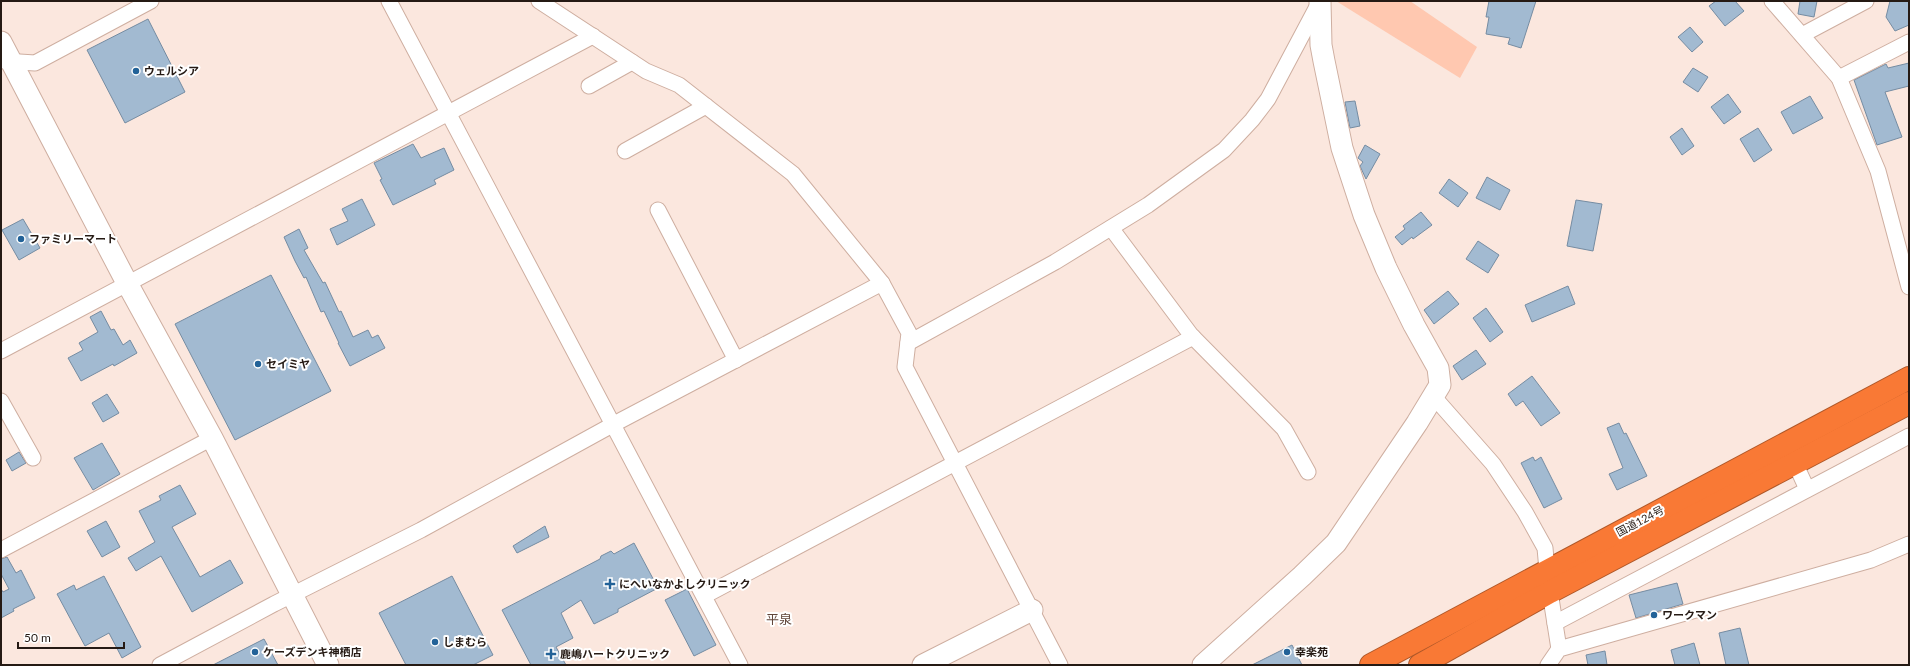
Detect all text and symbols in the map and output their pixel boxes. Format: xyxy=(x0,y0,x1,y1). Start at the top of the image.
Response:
place label: ウェルシア xyxy=(144,64,199,77)
marker: ウェルシア xyxy=(131,66,141,76)
place label: ファミリーマート xyxy=(29,232,117,245)
marker: ファミリーマート xyxy=(16,234,26,244)
place label: セイミヤ xyxy=(266,357,310,370)
marker: セイミヤ xyxy=(253,359,263,369)
street label: 国道124号 xyxy=(1614,503,1666,539)
place label: にへいなかよしクリニック xyxy=(619,577,750,590)
marker: にへいなかよしクリニック xyxy=(604,578,616,590)
place label: ワークマン xyxy=(1662,608,1717,621)
marker: ワークマン xyxy=(1649,610,1659,620)
district label: 平泉 xyxy=(766,611,792,627)
scale bar xyxy=(18,624,124,650)
text: 50 m xyxy=(24,630,51,645)
place label: しまむら xyxy=(443,635,487,648)
marker: しまむら xyxy=(430,637,440,647)
place label: ケーズデンキ神栖店 xyxy=(263,645,361,658)
place label: 幸楽苑 xyxy=(1295,645,1328,658)
marker: ケーズデンキ神栖店 xyxy=(250,647,260,657)
place label: 鹿嶋ハートクリニック xyxy=(560,647,670,660)
marker: 幸楽苑 xyxy=(1282,647,1292,657)
marker: 鹿嶋ハートクリニック xyxy=(545,648,557,660)

